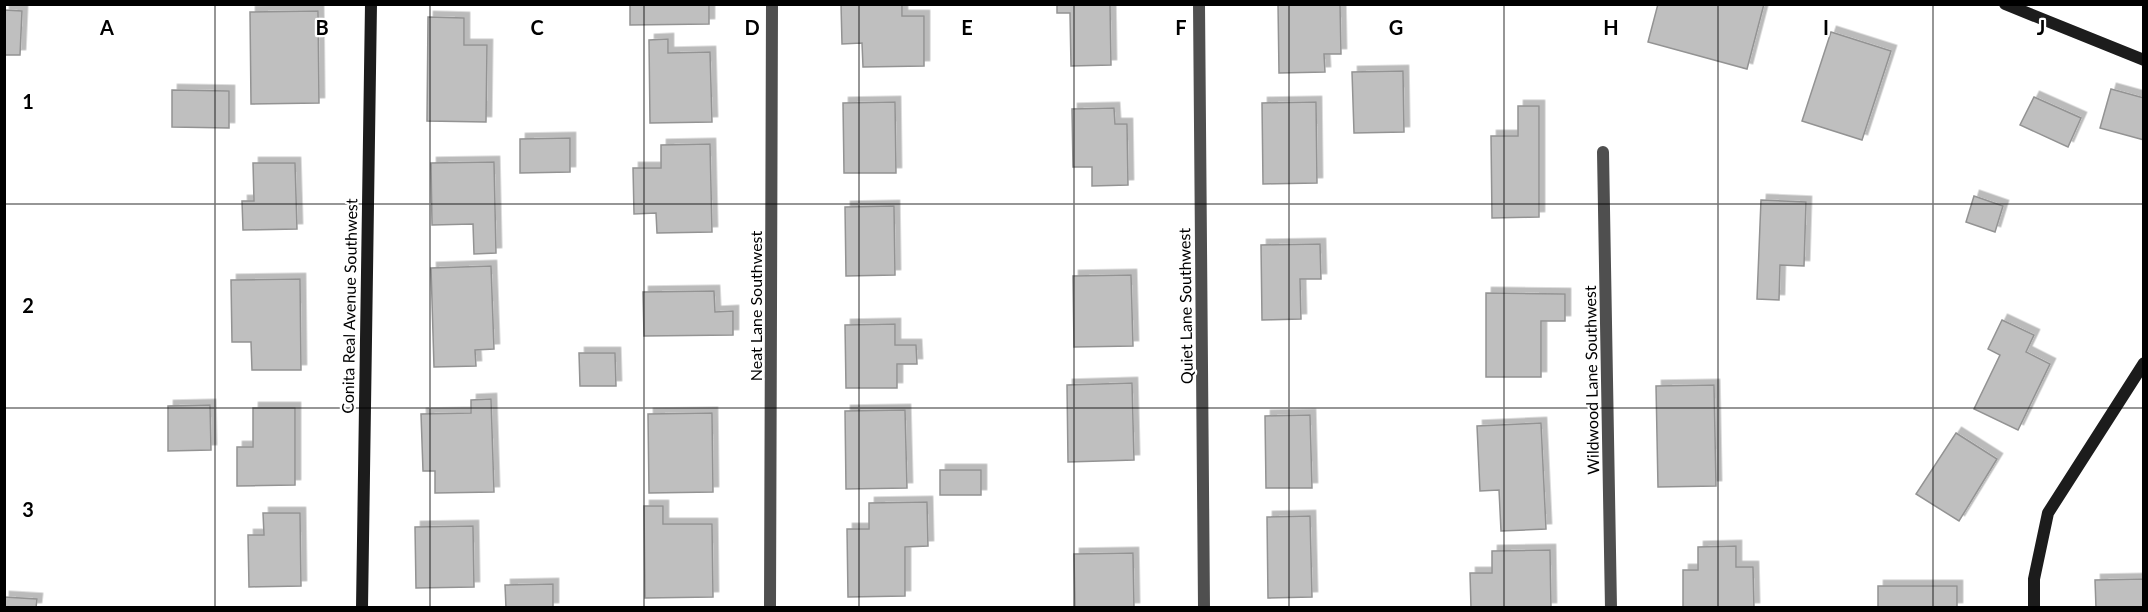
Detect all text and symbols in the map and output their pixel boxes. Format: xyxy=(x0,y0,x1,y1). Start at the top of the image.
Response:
text: A xyxy=(99,15,114,39)
text: B xyxy=(315,15,329,39)
text: C xyxy=(530,15,544,39)
text: D xyxy=(744,15,760,39)
text: E xyxy=(961,15,973,39)
text: F xyxy=(1175,15,1187,39)
text: G xyxy=(1389,15,1403,39)
text: H xyxy=(1603,15,1619,39)
text: I xyxy=(1823,15,1829,39)
text: J xyxy=(2037,15,2045,39)
text: 1 xyxy=(22,89,34,113)
street label: Conita Real Avenue Southwest xyxy=(338,198,360,414)
street label: Quiet Lane Southwest xyxy=(1174,228,1196,384)
street label: Neat Lane Southwest xyxy=(746,230,765,381)
street label: Wildwood Lane Southwest xyxy=(1580,285,1602,475)
text: 2 xyxy=(22,293,34,317)
text: 3 xyxy=(22,497,34,521)

